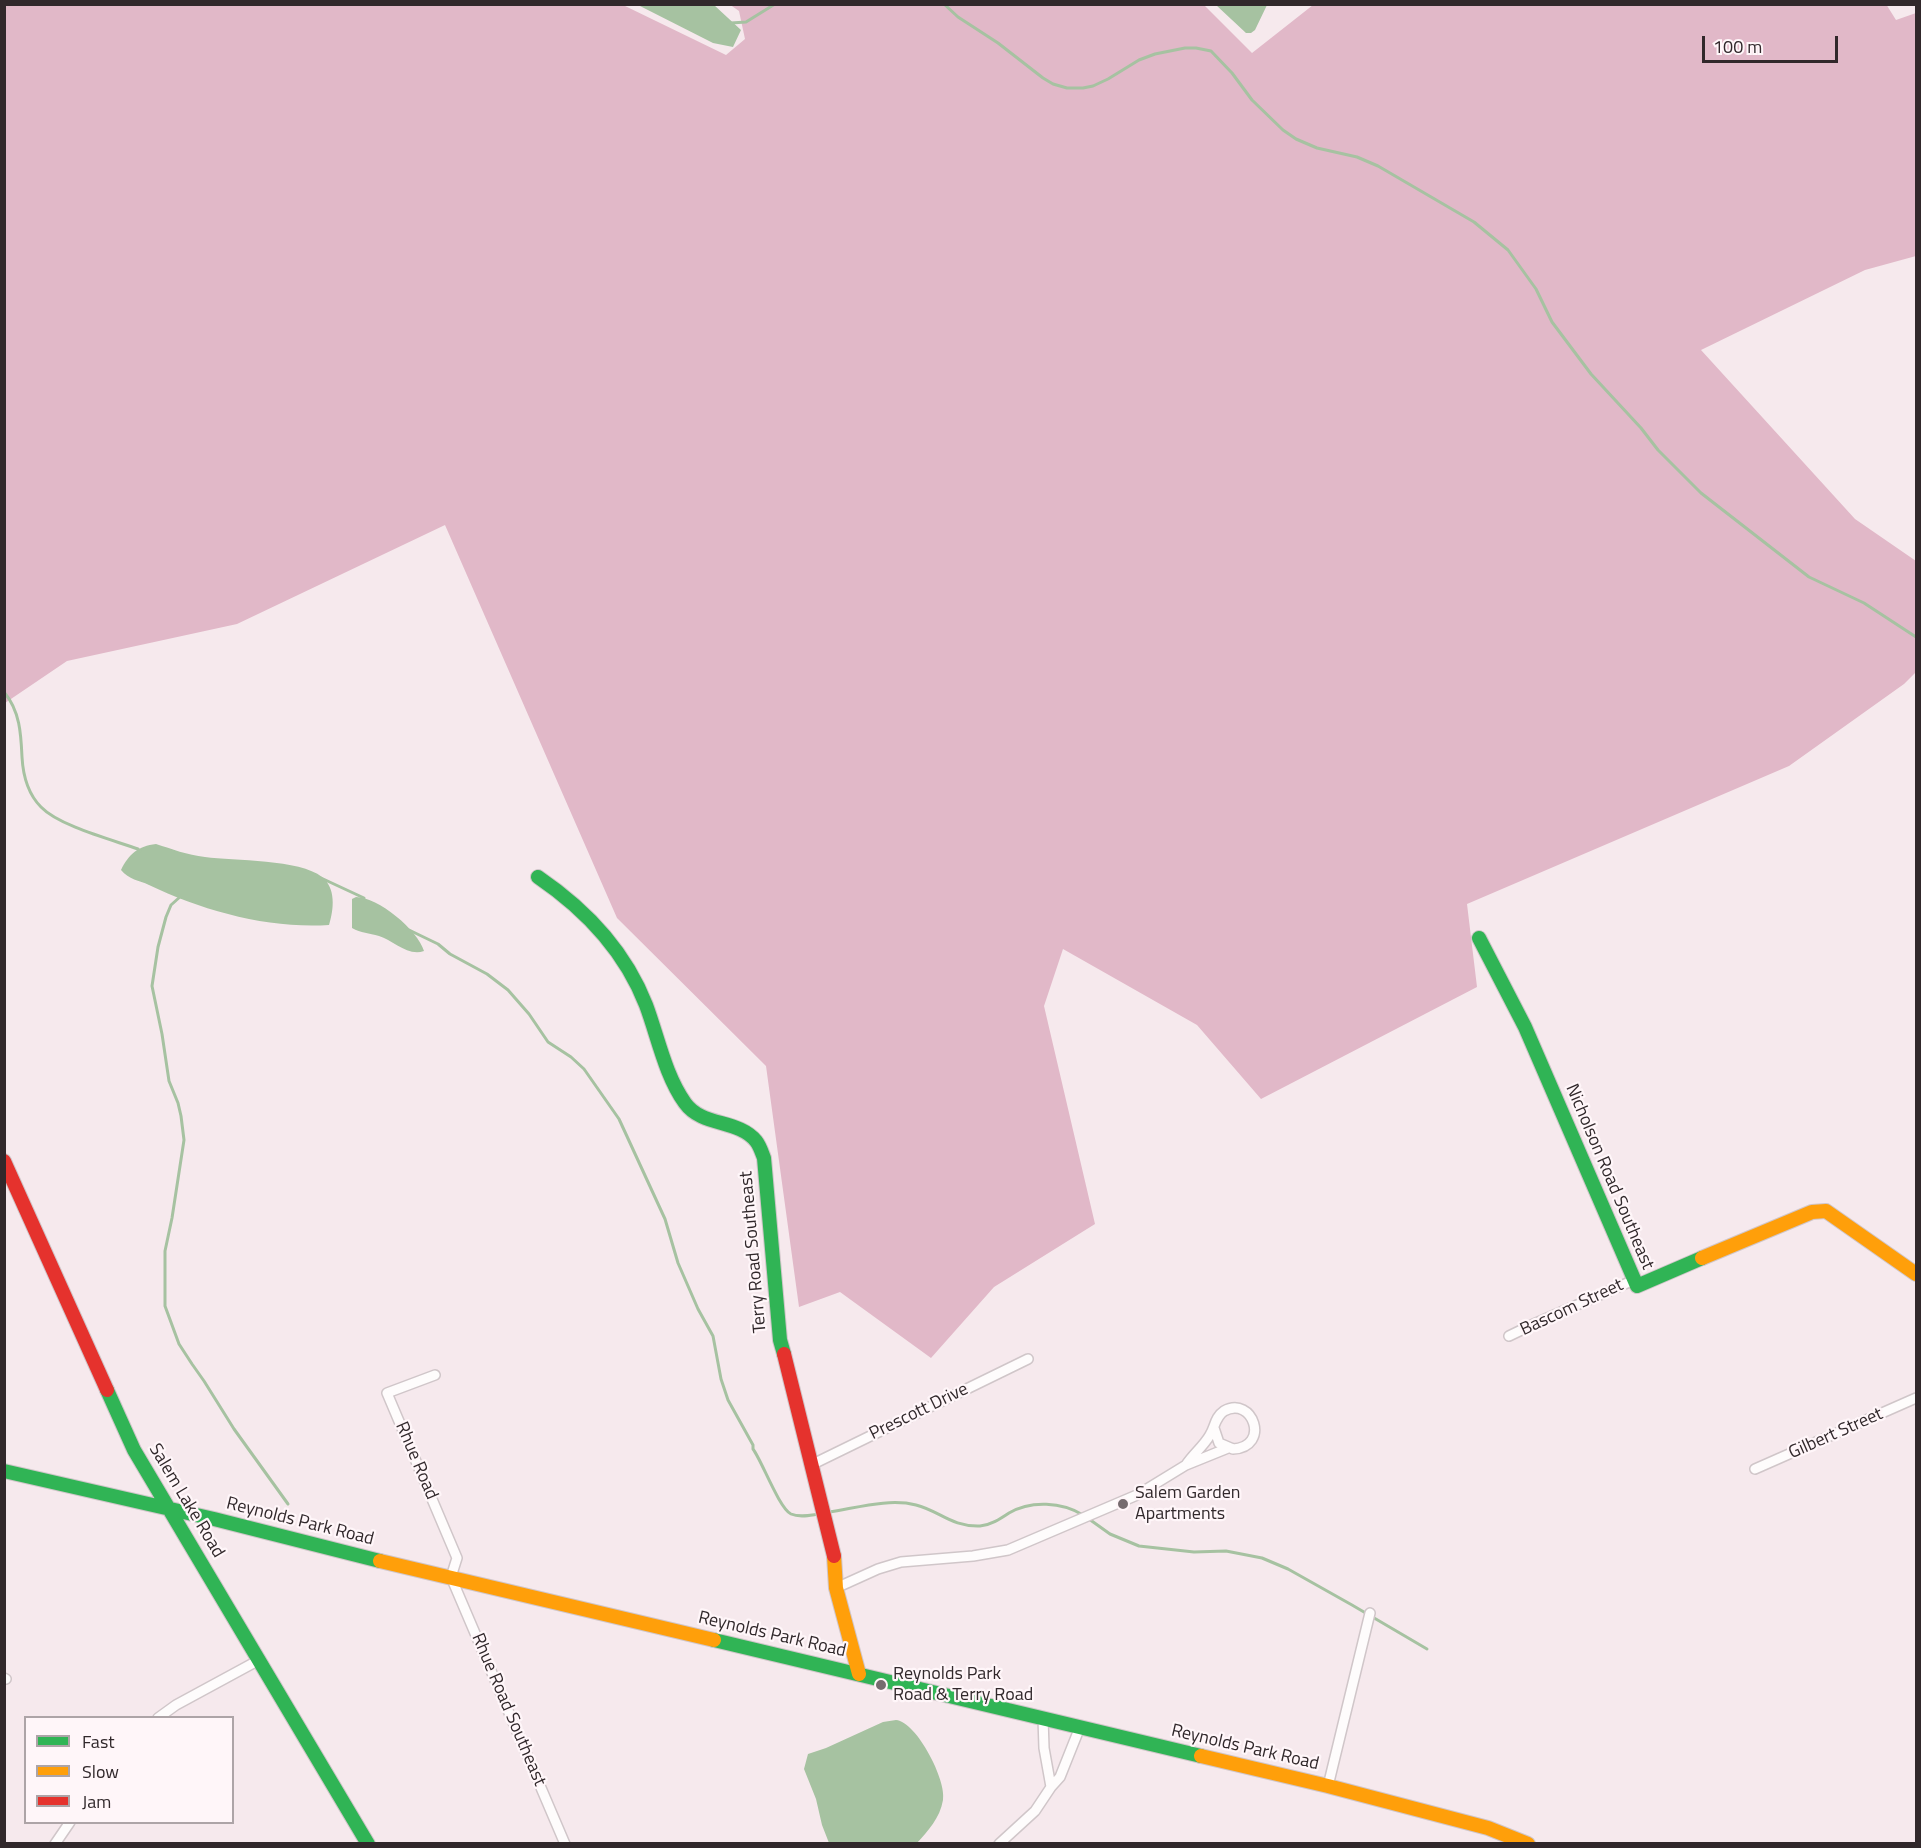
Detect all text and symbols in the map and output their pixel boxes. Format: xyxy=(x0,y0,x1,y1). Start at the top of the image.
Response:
scale bar xyxy=(1705,24,1842,62)
text: 100 m xyxy=(1713,33,1762,60)
street label: Nicholson Road Southeast xyxy=(1560,1081,1658,1273)
street label: Terry Road Southeast xyxy=(736,1170,772,1334)
street label: Bascom Street xyxy=(1517,1275,1627,1341)
street label: Prescott Drive xyxy=(866,1379,972,1445)
street label: Gilbert Street xyxy=(1786,1404,1886,1464)
street label: Rhue Road xyxy=(390,1419,442,1503)
street label: Salem Lake Road xyxy=(144,1440,228,1562)
place label: Salem Garden Apartments xyxy=(1135,1483,1240,1526)
street label: Reynolds Park Road xyxy=(224,1493,376,1551)
marker: Salem Garden Apartments xyxy=(1116,1497,1130,1511)
street label: Reynolds Park Road xyxy=(696,1607,848,1663)
street label: Rhue Road Southeast xyxy=(466,1630,550,1790)
place label: Reynolds Park Road & Terry Road xyxy=(893,1664,1033,1706)
marker: Reynolds Park Road & Terry Road xyxy=(874,1678,888,1692)
legend xyxy=(24,1716,234,1824)
street label: Reynolds Park Road xyxy=(1169,1720,1321,1776)
text: Fast xyxy=(82,1728,115,1755)
text: Slow xyxy=(82,1758,119,1785)
text: Jam xyxy=(82,1788,111,1815)

